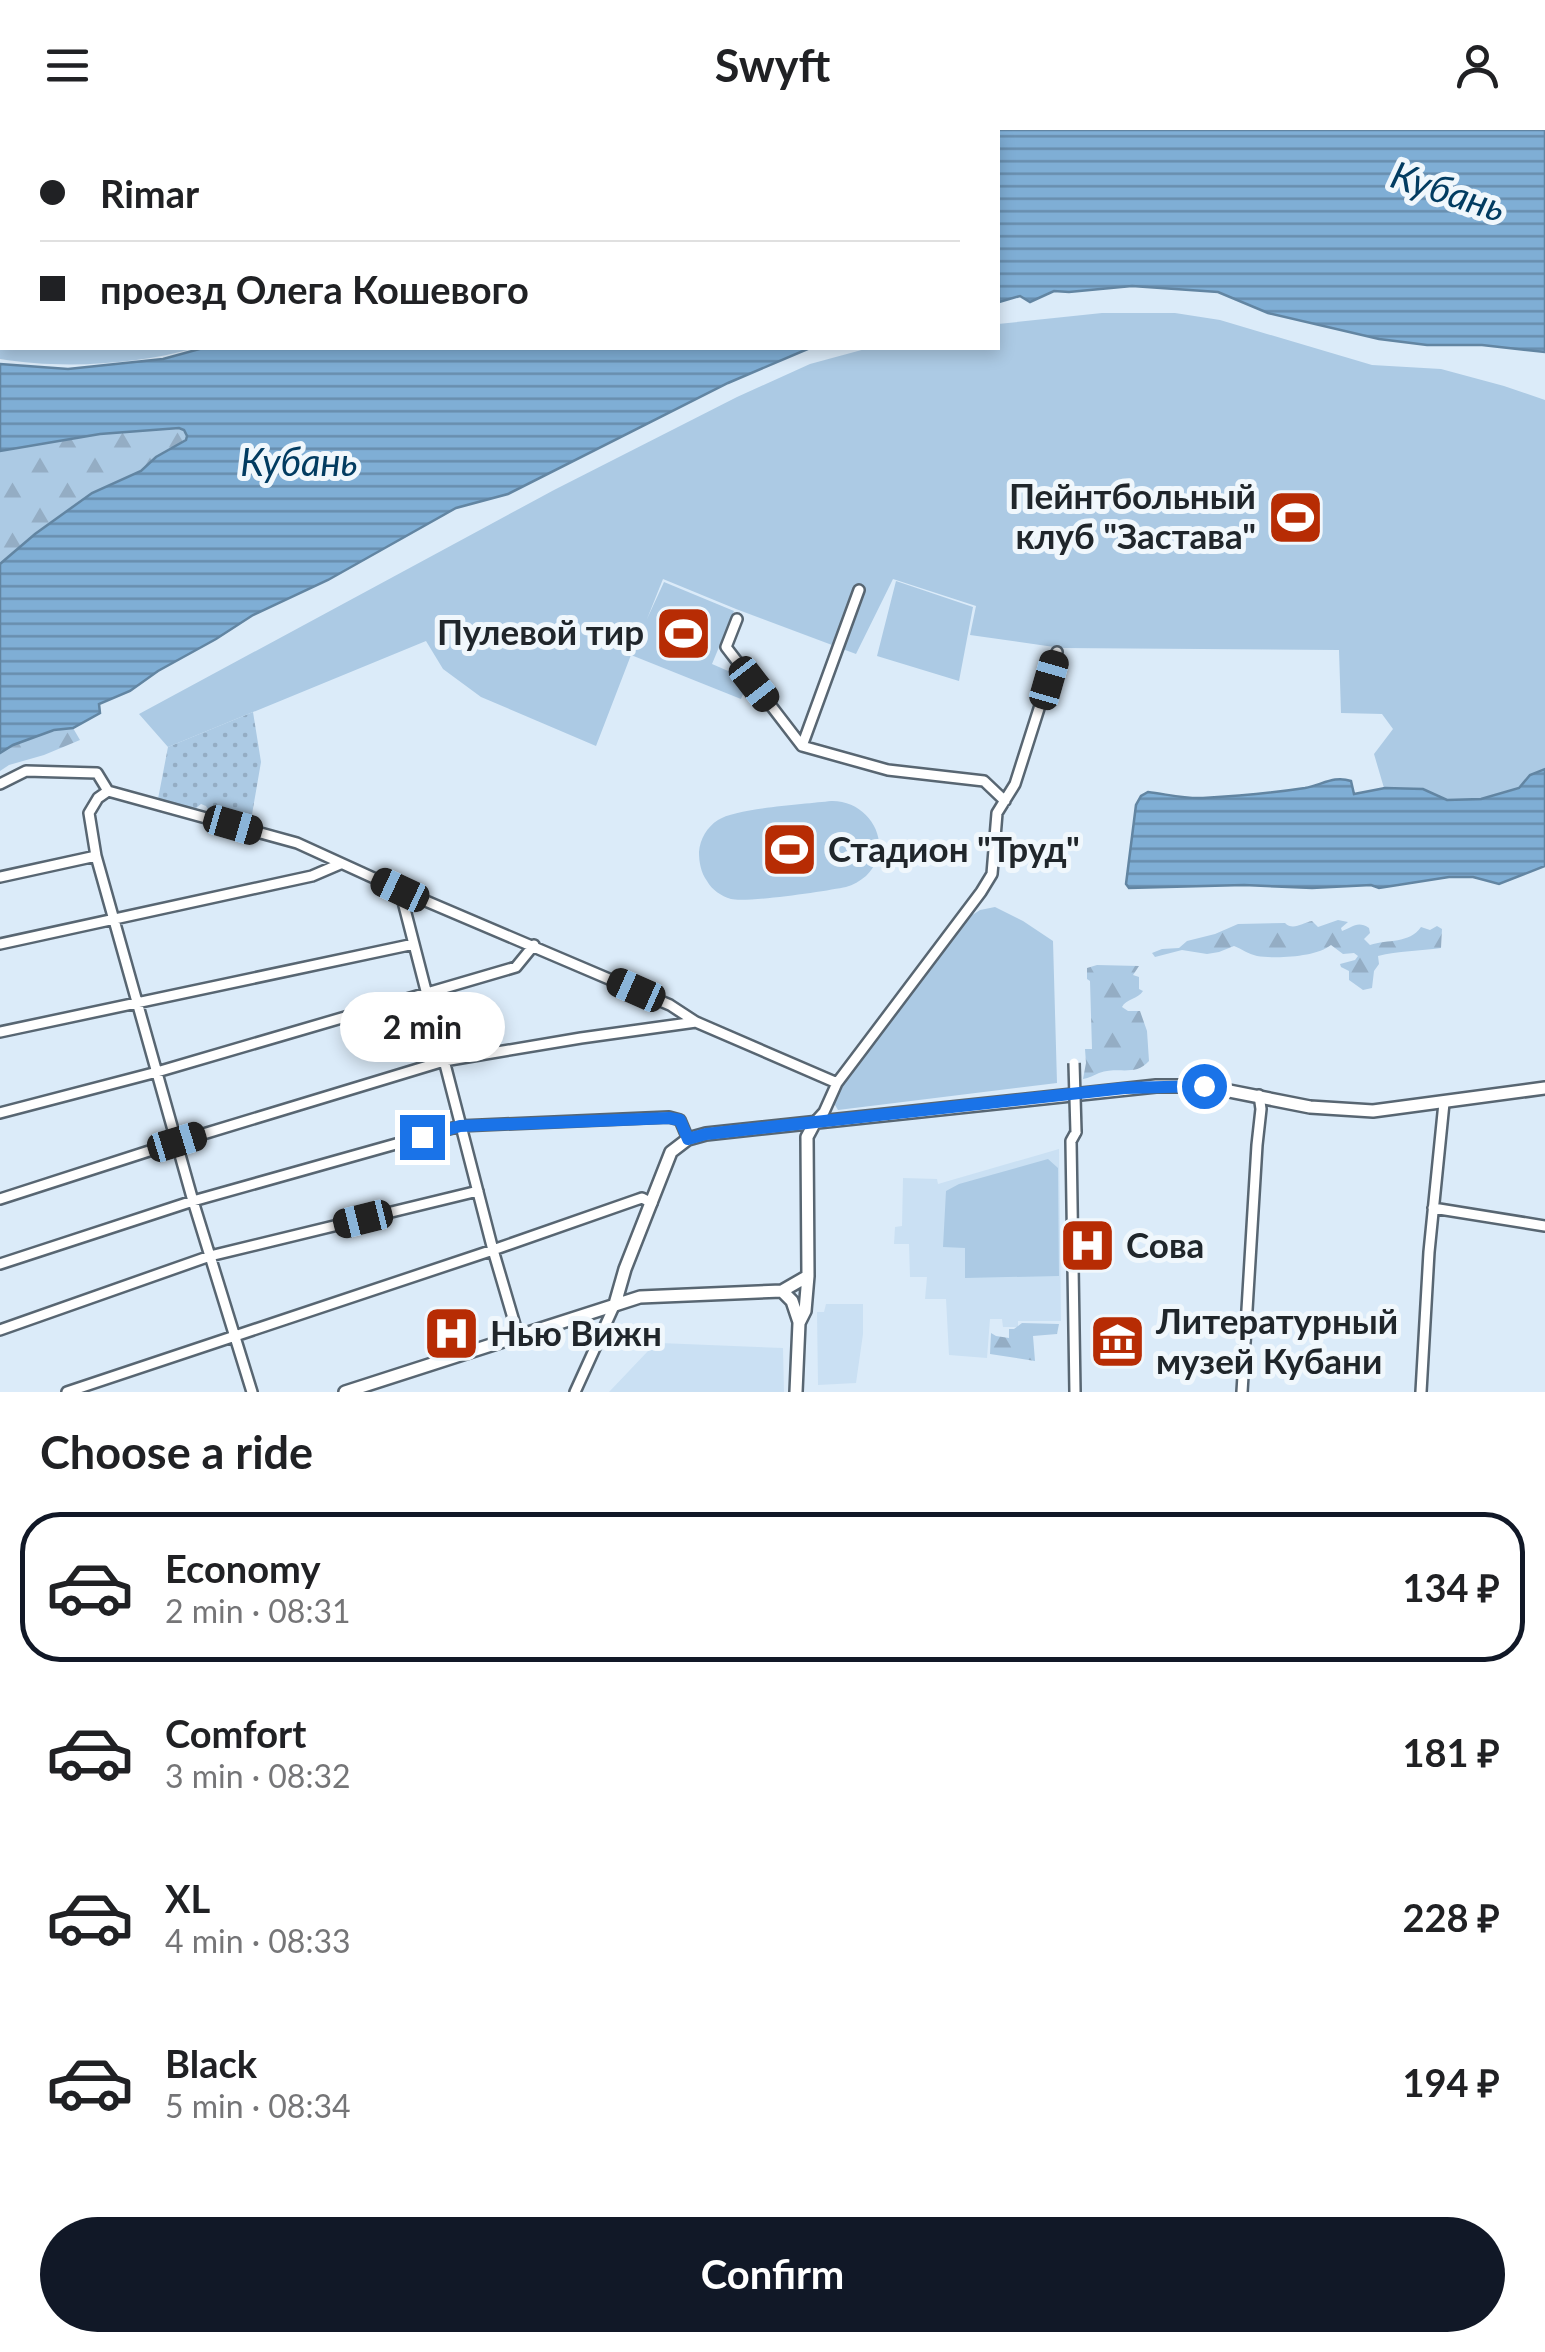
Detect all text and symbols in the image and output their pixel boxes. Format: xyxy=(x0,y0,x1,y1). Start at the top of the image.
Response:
icon: menu xyxy=(40,38,95,93)
text: Swyft xyxy=(715,38,830,92)
icon: person xyxy=(1450,38,1505,93)
water label: Кубань xyxy=(1386,150,1512,230)
text: Rimar xyxy=(100,170,199,216)
text: проезд Олега Кошевого xyxy=(100,266,529,312)
water label: Кубань xyxy=(240,438,358,484)
place label: Пейнтбольный клуб "Застава" xyxy=(1009,474,1256,556)
sports icon: Пейнтбольный клуб "Застава" xyxy=(1265,487,1325,547)
sports icon: Пулевой тир xyxy=(653,603,713,663)
place label: Пулевой тир xyxy=(437,610,644,652)
car xyxy=(1026,647,1072,713)
car xyxy=(724,651,784,717)
car xyxy=(200,802,266,848)
sports icon: Стадион "Труд" xyxy=(759,820,819,880)
place label: Стадион "Труд" xyxy=(828,827,1080,869)
car xyxy=(366,864,434,916)
car xyxy=(602,964,670,1016)
callout: 2 min xyxy=(340,992,504,1062)
text: 2 min xyxy=(383,1007,462,1046)
route start xyxy=(1182,1064,1227,1109)
route end xyxy=(400,1115,445,1160)
car xyxy=(144,1119,210,1165)
car xyxy=(330,1197,396,1241)
hospital icon: Сова xyxy=(1057,1216,1117,1276)
place label: Сова xyxy=(1126,1223,1204,1265)
place label: Литературный музей Кубани xyxy=(1155,1299,1398,1381)
hospital icon: Нью Вижн xyxy=(421,1304,481,1364)
place label: Нью Вижн xyxy=(490,1311,662,1353)
museum icon: Литературный музей Кубани xyxy=(1087,1312,1147,1372)
text: Choose a ride xyxy=(40,1425,313,1479)
icon: car xyxy=(45,1542,135,1632)
text: Economy xyxy=(165,1545,320,1591)
text: 134 ₽ xyxy=(1403,1564,1500,1610)
text: 2 min · 08:31 xyxy=(165,1591,351,1630)
icon: car xyxy=(45,1707,135,1797)
text: Comfort xyxy=(165,1710,306,1756)
text: 181 ₽ xyxy=(1403,1729,1500,1775)
text: 3 min · 08:32 xyxy=(165,1756,351,1795)
icon: car xyxy=(45,1872,135,1962)
text: XL xyxy=(165,1875,210,1921)
text: 228 ₽ xyxy=(1403,1894,1500,1940)
text: 4 min · 08:33 xyxy=(165,1921,351,1960)
icon: car xyxy=(45,2037,135,2127)
text: Black xyxy=(165,2040,257,2086)
text: 194 ₽ xyxy=(1403,2059,1500,2105)
text: 5 min · 08:34 xyxy=(165,2086,351,2125)
button: Confirm xyxy=(40,2217,1505,2332)

